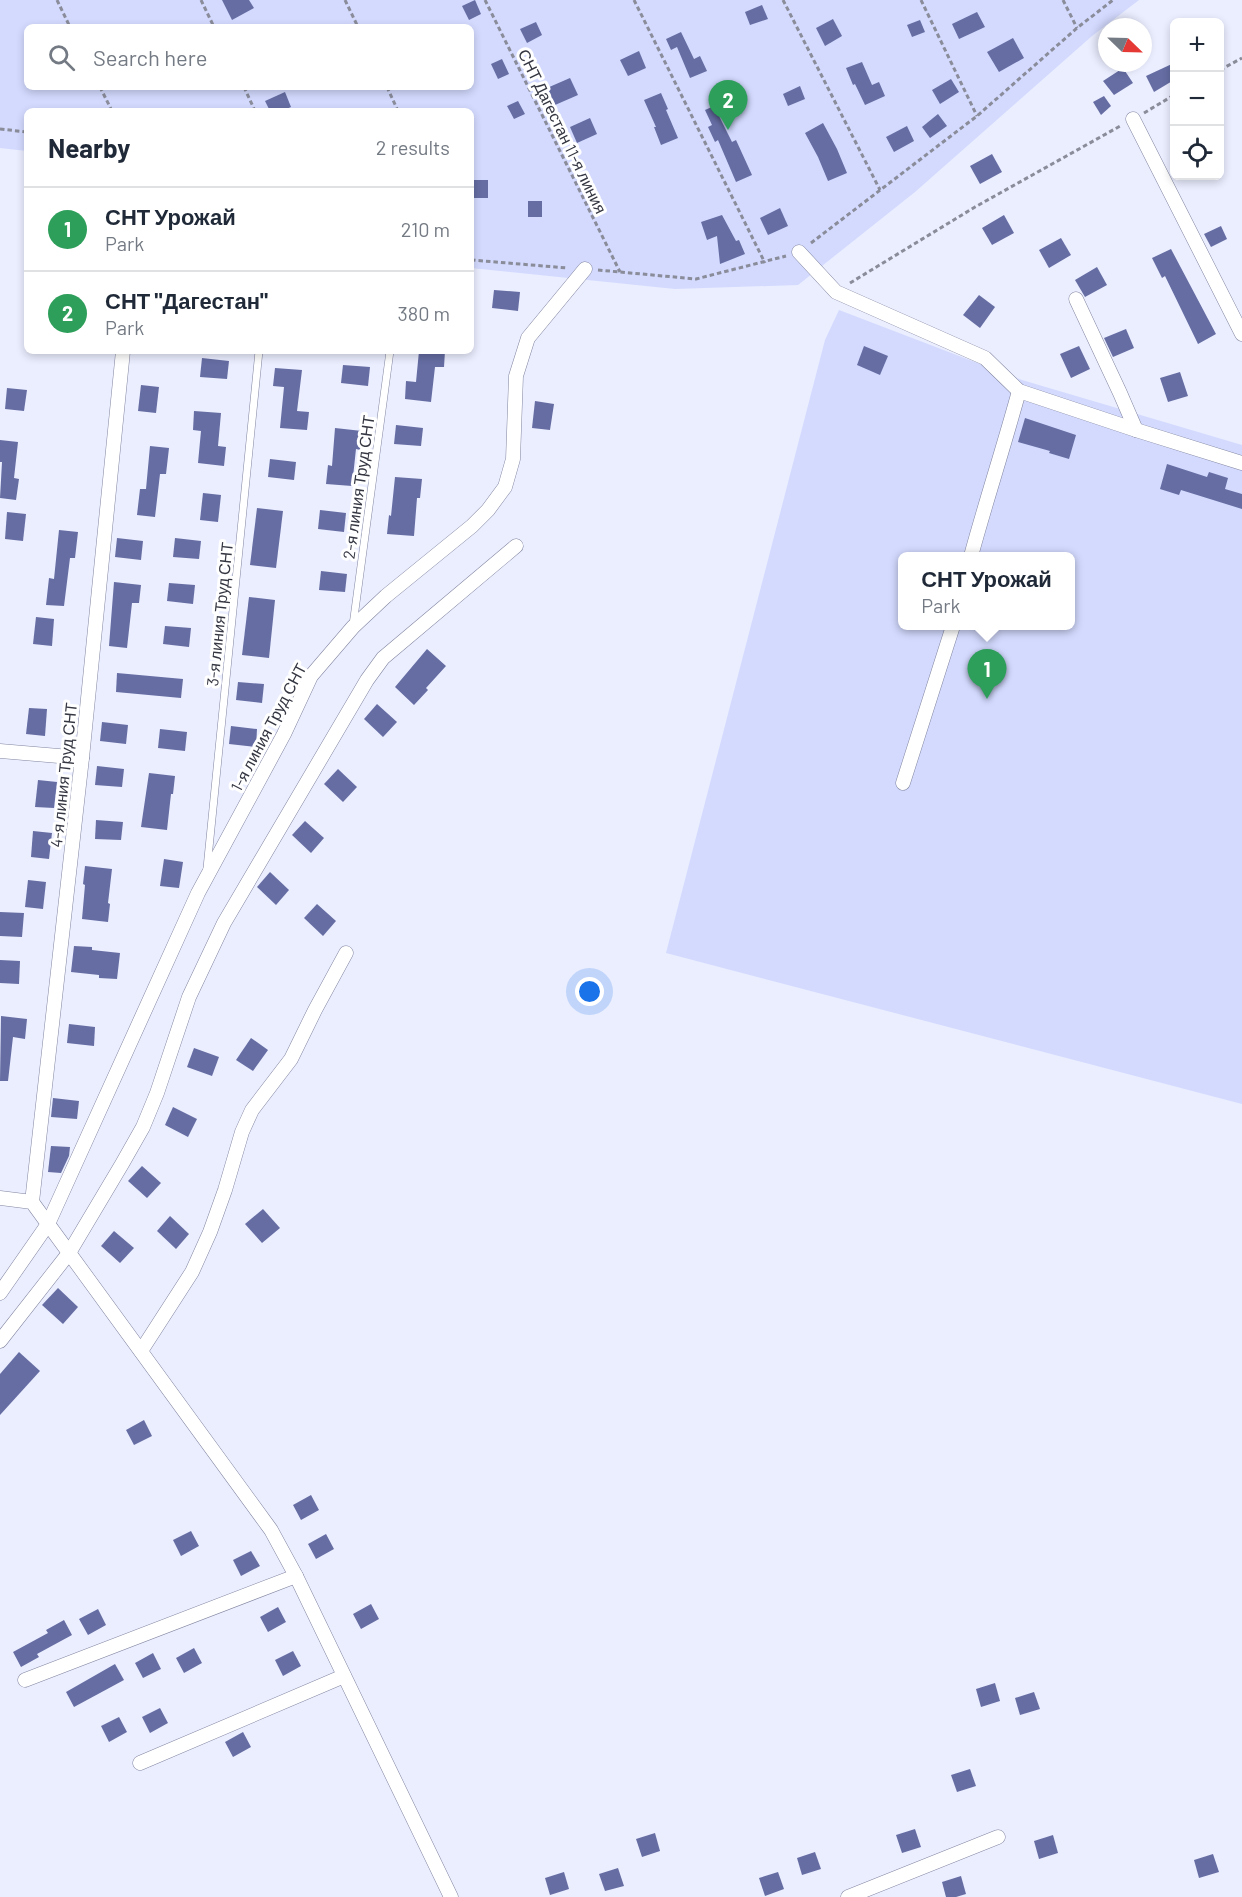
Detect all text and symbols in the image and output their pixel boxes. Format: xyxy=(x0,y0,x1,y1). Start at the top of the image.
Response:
north arrow xyxy=(1098,18,1152,72)
map controls xyxy=(1170,18,1224,180)
button: + xyxy=(1170,18,1224,72)
search box xyxy=(24,24,474,90)
icon: search xyxy=(45,41,78,74)
text: Search here xyxy=(93,44,207,70)
street label: СНТ Дагестан 11-я линия xyxy=(515,46,611,216)
button: − xyxy=(1170,72,1224,126)
pin: 2 xyxy=(708,80,748,130)
button: locate xyxy=(1170,126,1224,180)
text: Nearby xyxy=(48,132,130,163)
text: 2 results xyxy=(376,135,450,159)
text: СНТ Урожай xyxy=(105,203,236,229)
text: 1 xyxy=(64,217,71,241)
text: 210 m xyxy=(401,217,450,241)
text: Park xyxy=(105,231,144,255)
text: СНТ "Дагестан" xyxy=(105,287,268,313)
text: 2 xyxy=(62,301,73,325)
text: 380 m xyxy=(397,301,450,325)
text: Park xyxy=(105,315,144,339)
street label: 2-я линия Труд СНТ xyxy=(338,414,378,560)
street label: 3-я линия Труд СНТ xyxy=(202,541,236,687)
popup xyxy=(898,552,1075,630)
text: СНТ Урожай xyxy=(921,565,1052,591)
text: Park xyxy=(921,593,960,617)
pin: 1 xyxy=(968,650,1006,699)
street label: 1-я линия Труд СНТ xyxy=(226,660,310,794)
street label: 4-я линия Труд СНТ xyxy=(46,701,80,848)
your location xyxy=(575,977,604,1006)

